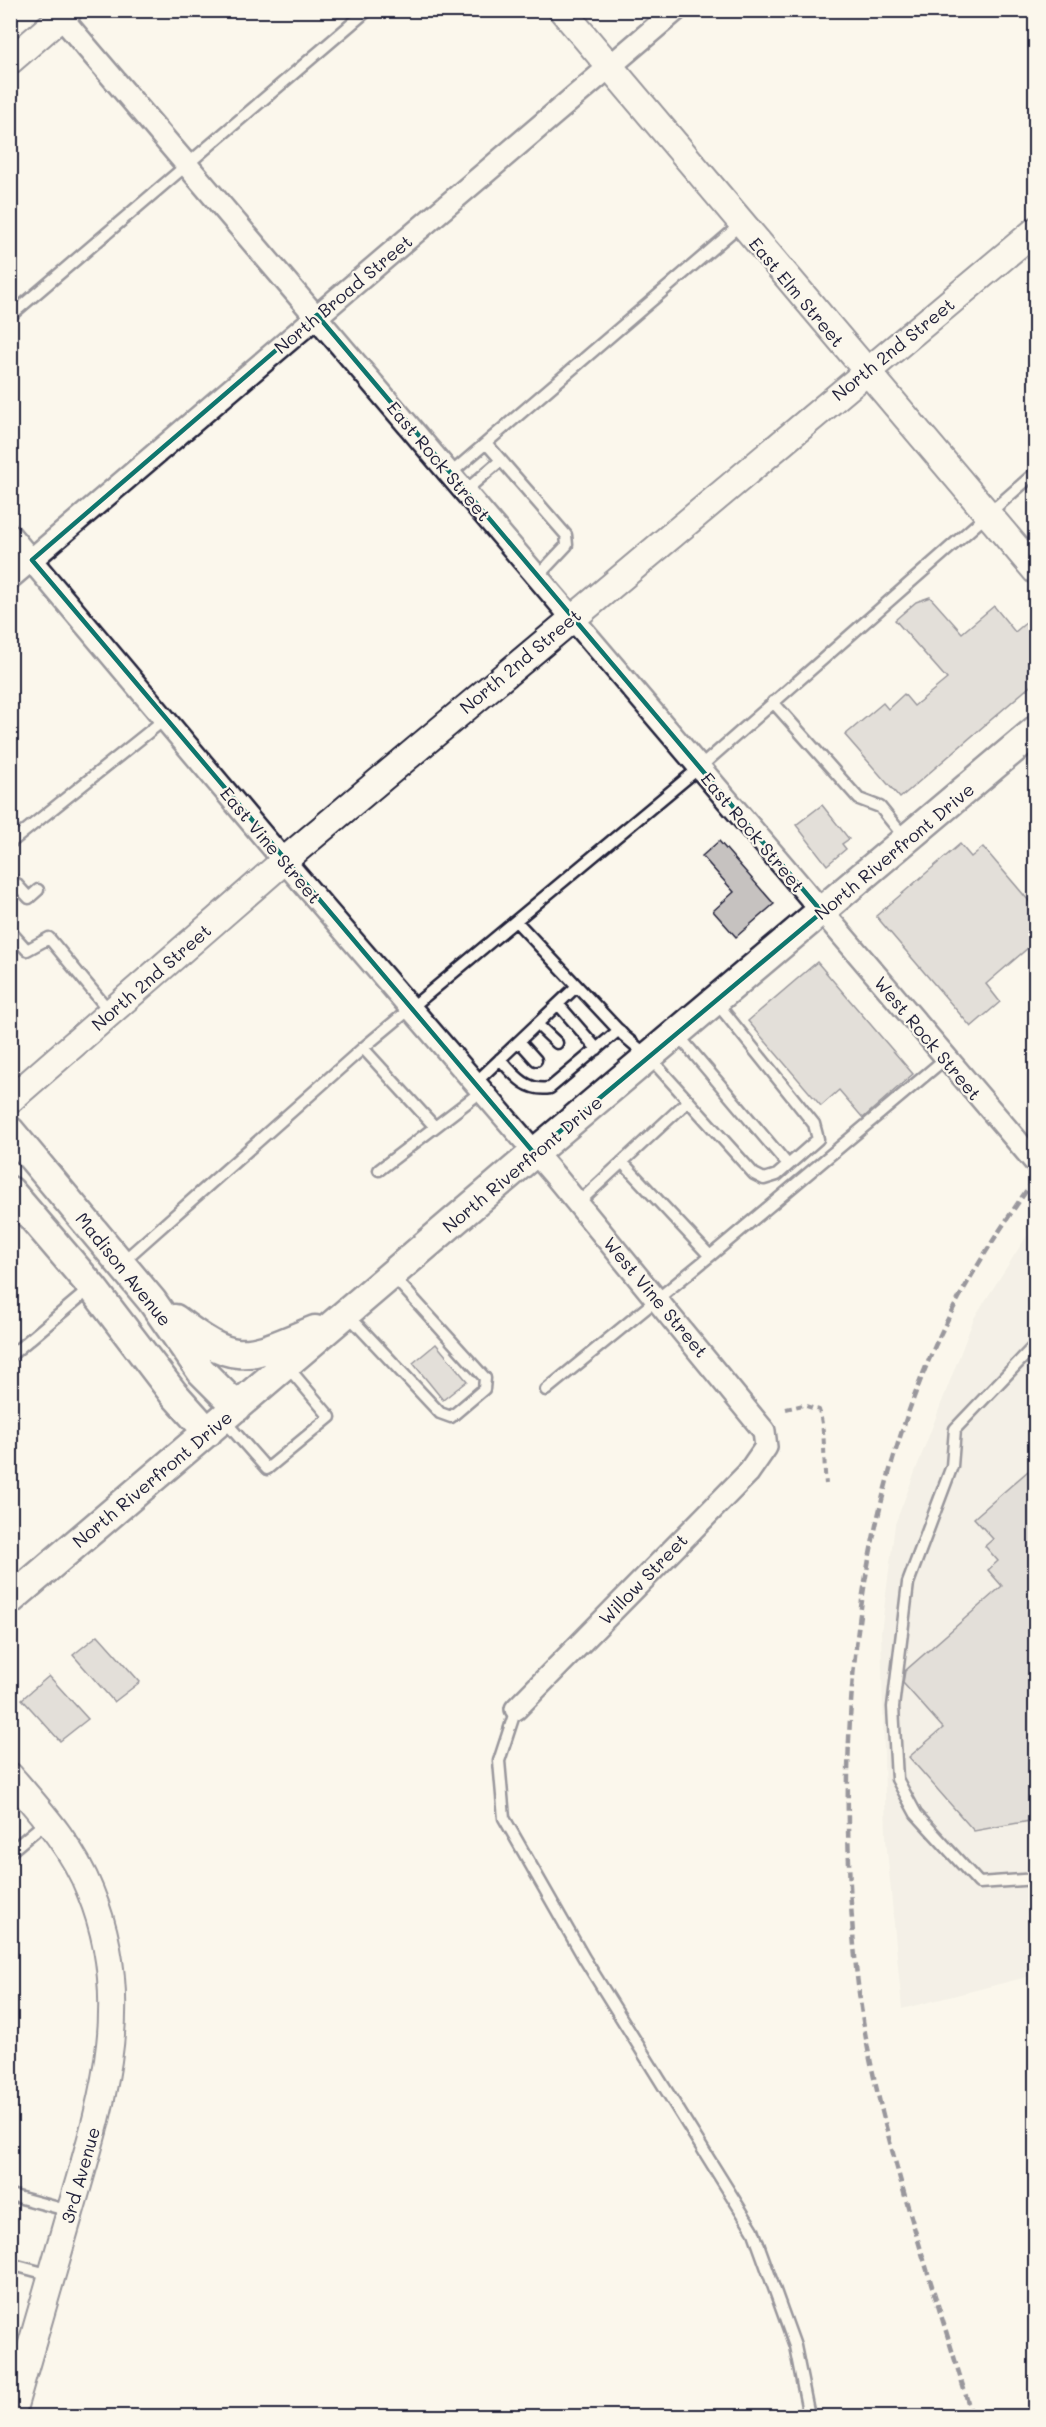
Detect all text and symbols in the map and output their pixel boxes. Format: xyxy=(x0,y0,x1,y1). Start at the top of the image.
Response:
street label: North Broad Street xyxy=(269,229,417,359)
street label: East Elm Street xyxy=(744,232,850,352)
street label: North 2nd Street xyxy=(827,292,959,406)
street label: East Rock Street xyxy=(382,396,496,526)
street label: North 2nd Street xyxy=(454,603,586,719)
street label: East Rock Street xyxy=(696,767,810,897)
street label: North Riverfront Drive xyxy=(809,777,979,925)
street label: East Vine Street xyxy=(215,782,327,908)
street label: North 2nd Street xyxy=(86,918,216,1036)
street label: West Rock Street xyxy=(869,971,987,1105)
street label: North Riverfront Drive xyxy=(437,1090,607,1238)
street label: Madison Avenue xyxy=(71,1207,177,1331)
street label: West Vine Street xyxy=(598,1232,714,1362)
street label: North Riverfront Drive xyxy=(67,1405,237,1553)
street label: Willow Street xyxy=(593,1528,693,1630)
street label: 3rd Avenue xyxy=(55,2124,105,2226)

